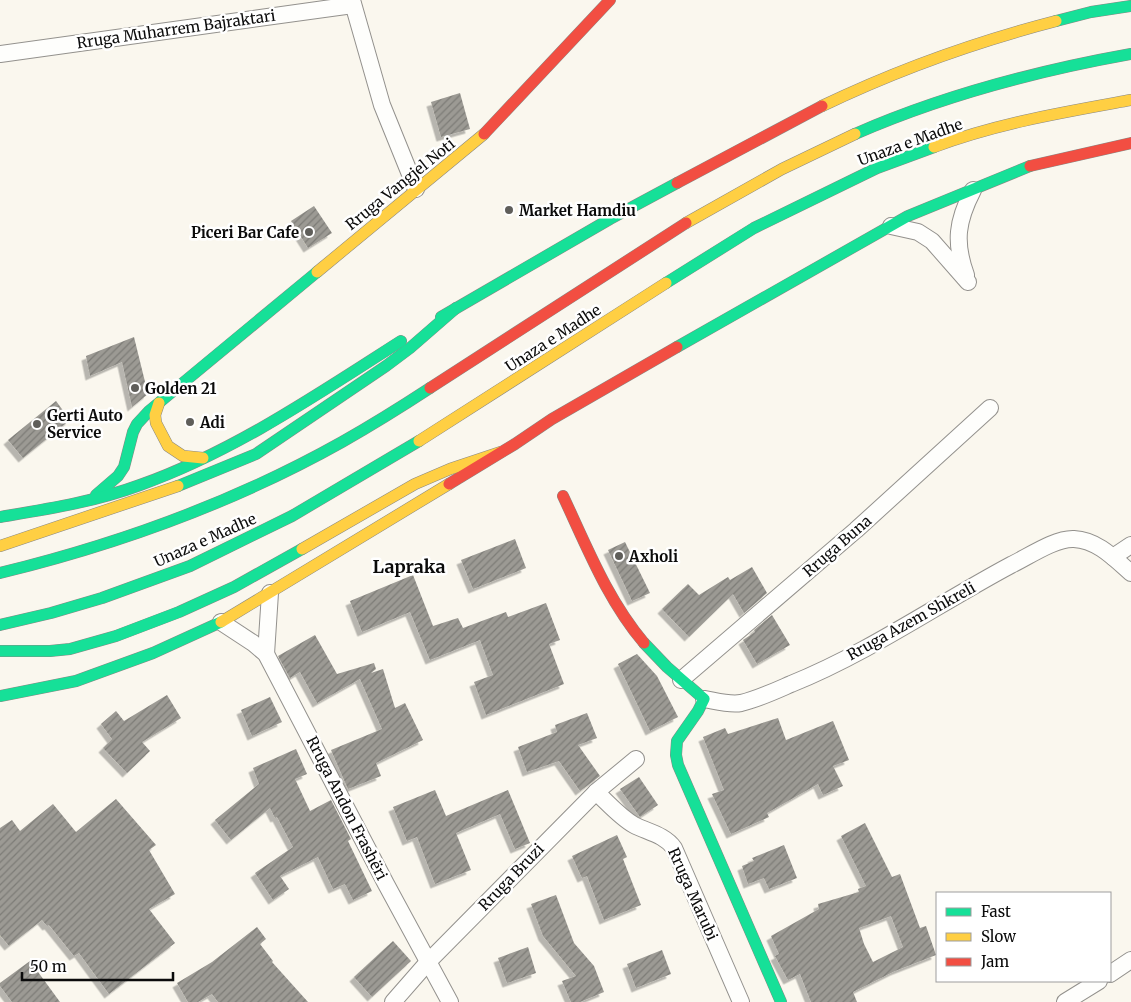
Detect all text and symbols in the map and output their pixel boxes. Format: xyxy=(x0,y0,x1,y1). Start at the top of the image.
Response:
street label: Rruga Muharrem Bajraktari xyxy=(75,6,277,52)
street label: Unaza e Madhe xyxy=(855,114,965,170)
street label: Rruga Vangjel Noti xyxy=(342,134,459,234)
place label: Market Hamdiu xyxy=(519,201,636,220)
marker: Market Hamdiu xyxy=(503,204,515,216)
place label: Piceri Bar Cafe xyxy=(191,223,299,242)
marker: Piceri Bar Cafe xyxy=(303,226,315,238)
street label: Unaza e Madhe xyxy=(502,300,604,376)
place label: Golden 21 xyxy=(145,379,216,398)
marker: Golden 21 xyxy=(129,382,141,394)
place label: Gerti Auto Service xyxy=(47,406,123,442)
place label: Adi xyxy=(199,413,225,432)
marker: Adi xyxy=(184,416,196,428)
marker: Gerti Auto Service xyxy=(31,418,43,430)
street label: Unaza e Madhe xyxy=(151,509,259,571)
street label: Rruga Buna xyxy=(799,511,875,581)
place label: Axholi xyxy=(628,547,678,566)
marker: Axholi xyxy=(613,550,625,562)
district label: Lapraka xyxy=(372,555,446,578)
street label: Rruga Azem Shkreli xyxy=(843,578,979,664)
street label: Rruga Andon Frashëri xyxy=(302,733,392,883)
street label: Rruga Bruzi xyxy=(474,839,548,915)
street label: Rruga Marubi xyxy=(664,845,722,944)
legend xyxy=(936,892,1111,982)
text: Fast xyxy=(981,902,1011,921)
text: Slow xyxy=(981,927,1016,946)
scale bar xyxy=(22,950,174,982)
text: Jam xyxy=(980,952,1009,971)
text: 50 m xyxy=(30,957,67,976)

